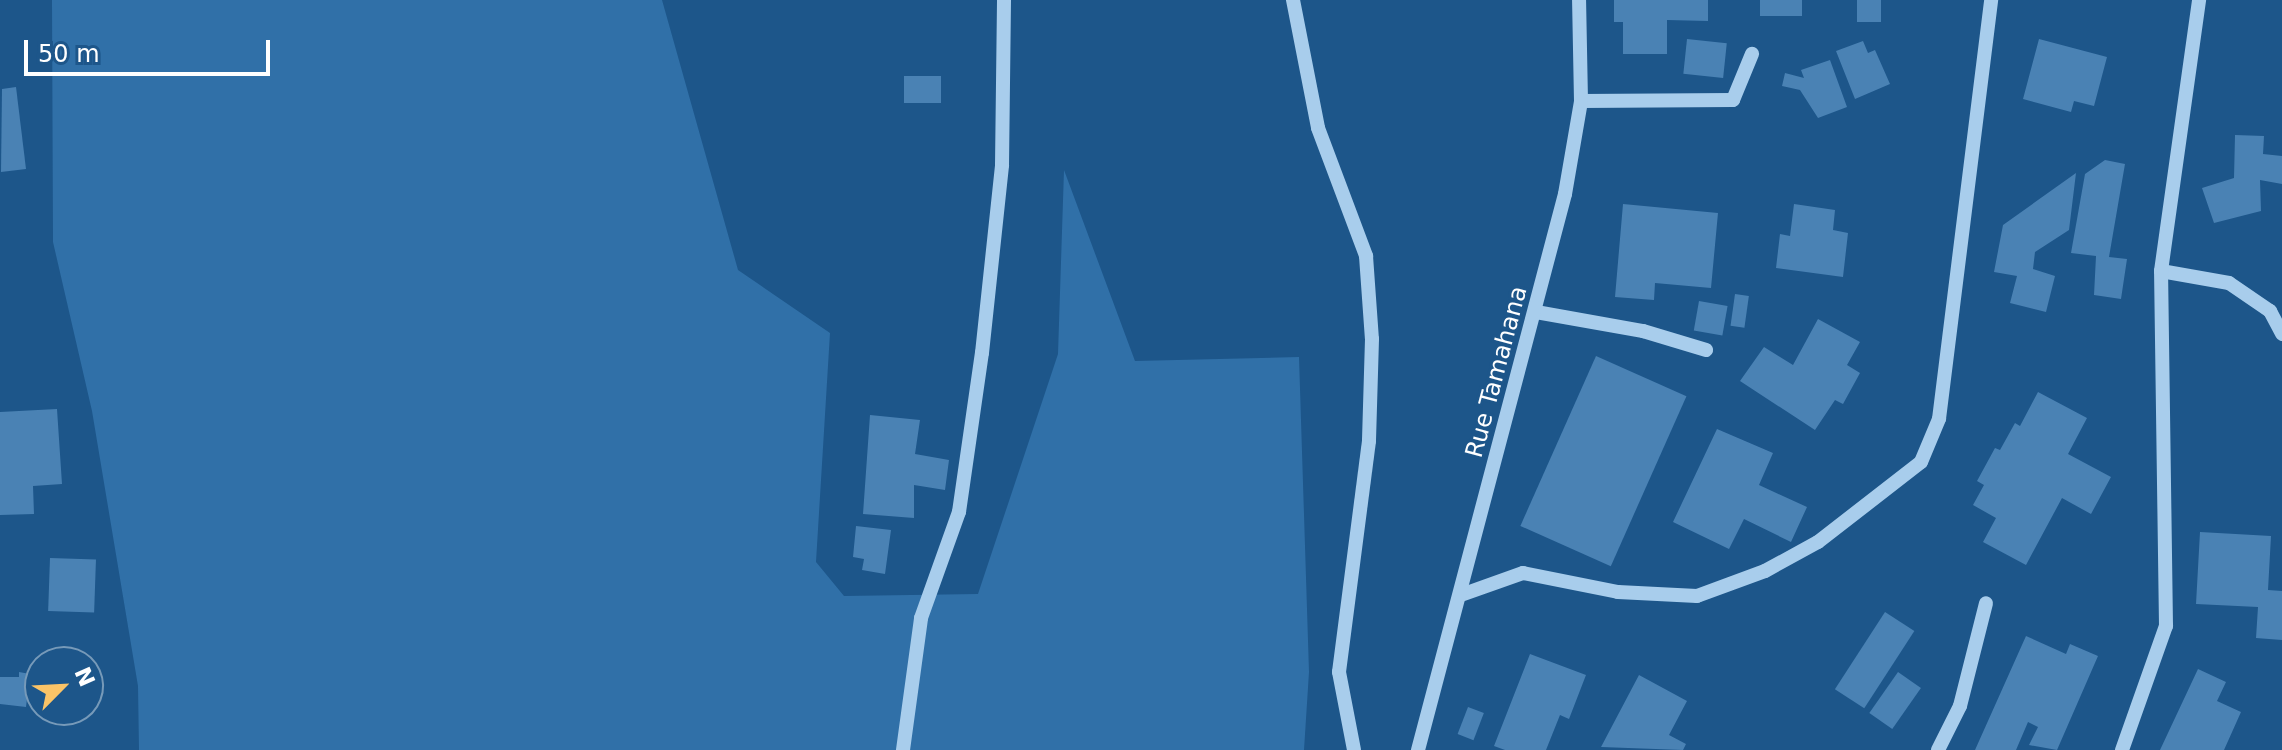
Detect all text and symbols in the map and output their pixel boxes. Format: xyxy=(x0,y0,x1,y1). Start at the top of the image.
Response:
scale bar xyxy=(28,24,274,74)
text: 50 m xyxy=(38,40,100,68)
street label: Rue Tamahana xyxy=(1460,283,1534,461)
north arrow xyxy=(24,646,104,726)
text: N xyxy=(69,663,100,690)

